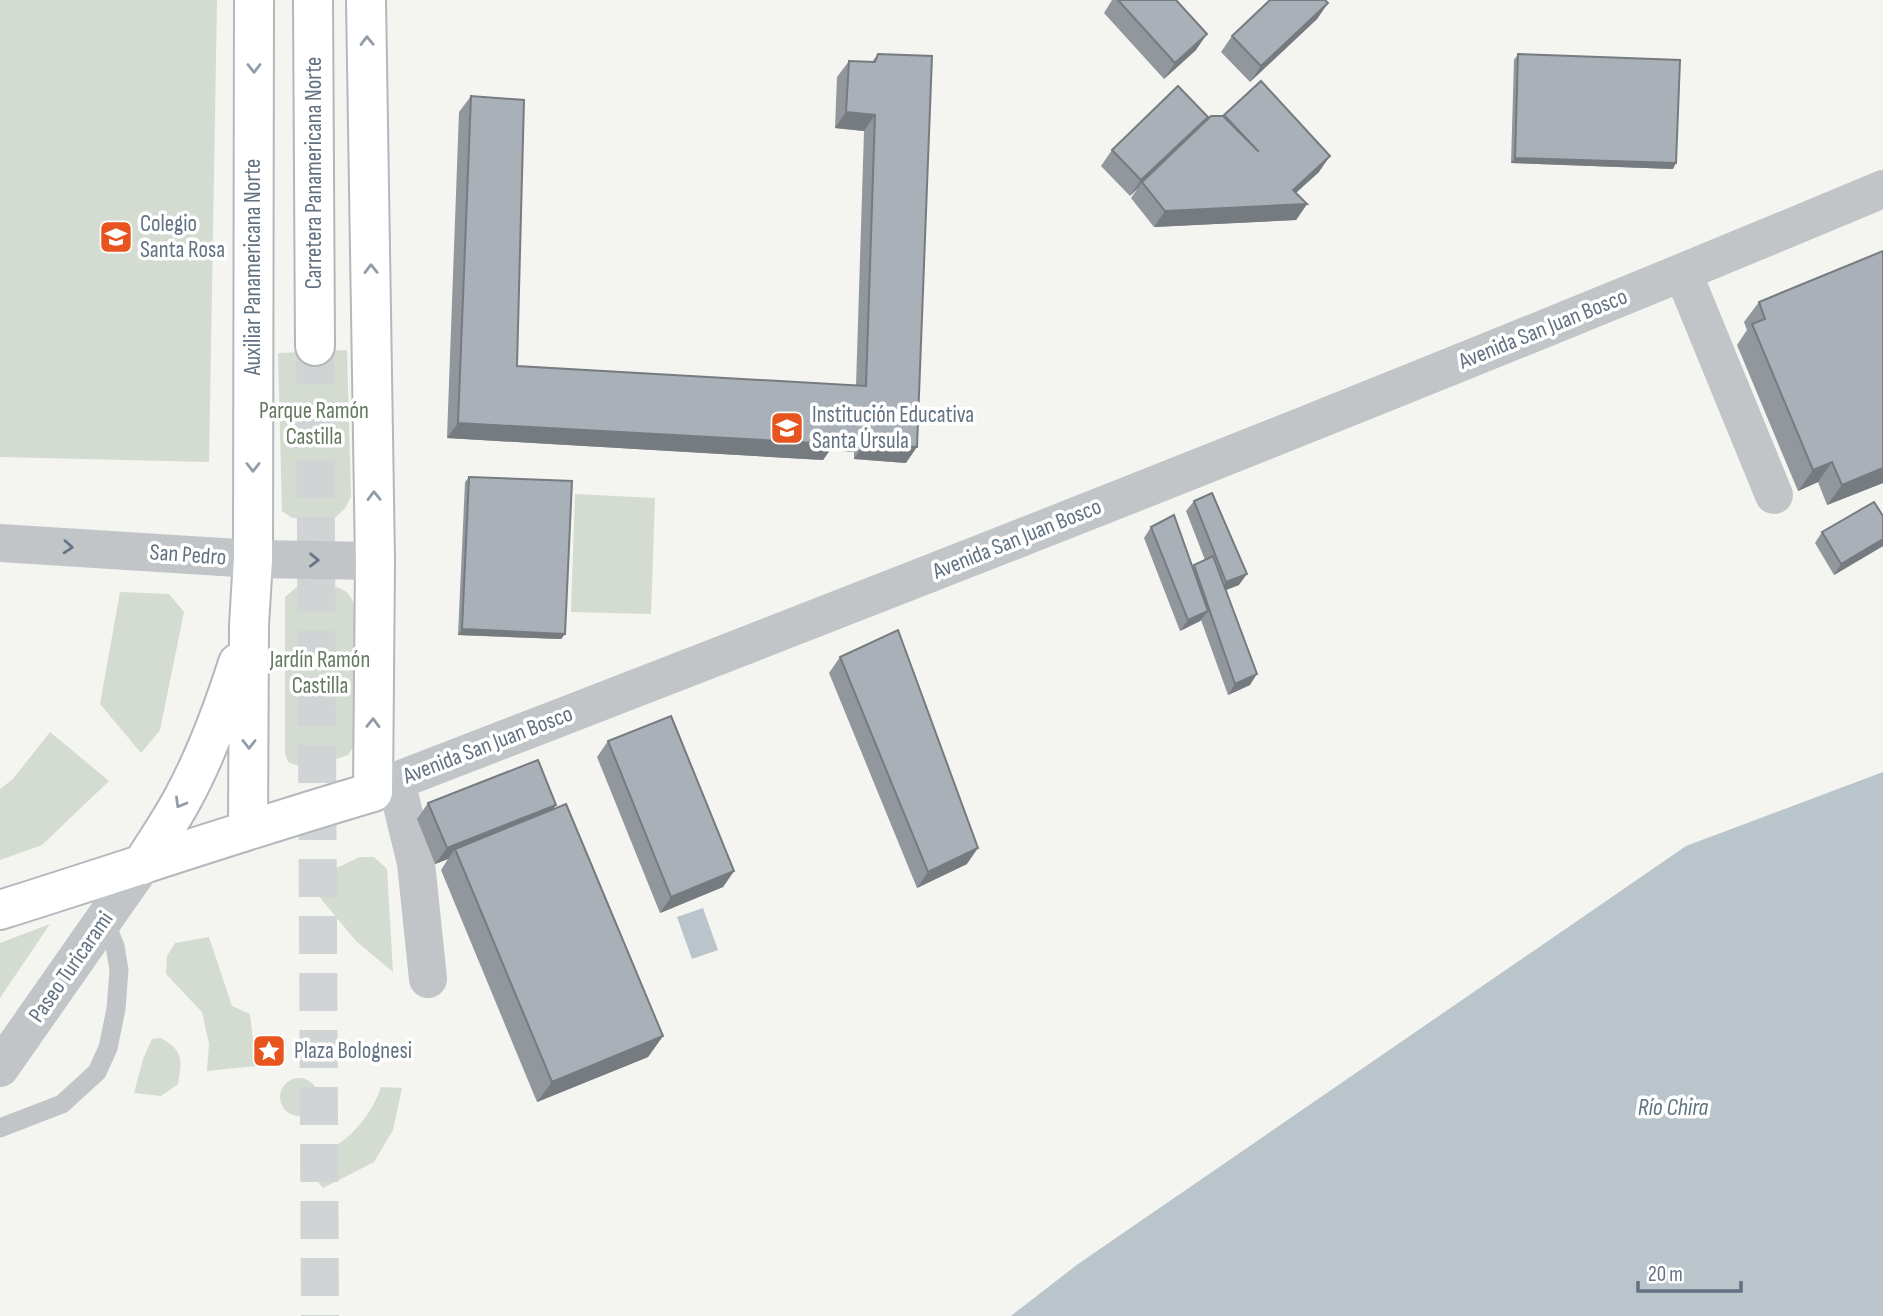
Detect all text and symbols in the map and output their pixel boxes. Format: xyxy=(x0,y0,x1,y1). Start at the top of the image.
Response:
one-way arrow xyxy=(359,35,375,46)
street label: Carretera Panamericana Norte xyxy=(300,57,328,289)
one-way arrow xyxy=(246,63,262,74)
street label: Auxiliar Panamericana Norte xyxy=(239,159,267,376)
place label: Colegio Santa Rosa xyxy=(140,210,225,264)
school or university icon: Colegio Santa Rosa xyxy=(97,218,135,256)
one-way arrow xyxy=(363,263,378,274)
street label: Avenida San Juan Bosco xyxy=(1454,282,1631,376)
park label: Parque Ramón Castilla xyxy=(259,397,369,451)
place label: Institución Educativa Santa Úrsula xyxy=(812,401,974,455)
school or university icon: Institución Educativa Santa Úrsula xyxy=(768,409,806,447)
one-way arrow xyxy=(245,462,261,473)
one-way arrow xyxy=(367,490,382,501)
street label: Avenida San Juan Bosco xyxy=(928,492,1105,586)
street label: San Pedro xyxy=(149,538,227,572)
one-way arrow xyxy=(63,539,74,554)
one-way arrow xyxy=(309,552,320,568)
park label: Jardín Ramón Castilla xyxy=(269,646,370,700)
street label: Avenida San Juan Bosco xyxy=(398,700,577,791)
one-way arrow xyxy=(366,718,381,729)
one-way arrow xyxy=(241,738,256,749)
one-way arrow xyxy=(175,795,188,808)
street label: Paseo Turicarami xyxy=(23,906,119,1028)
place icon: Plaza Bolognesi xyxy=(250,1032,288,1070)
place label: Plaza Bolognesi xyxy=(294,1037,412,1065)
water label: Río Chira xyxy=(1638,1093,1709,1122)
scale bar xyxy=(1638,1250,1741,1294)
text: 20 m xyxy=(1648,1262,1683,1287)

